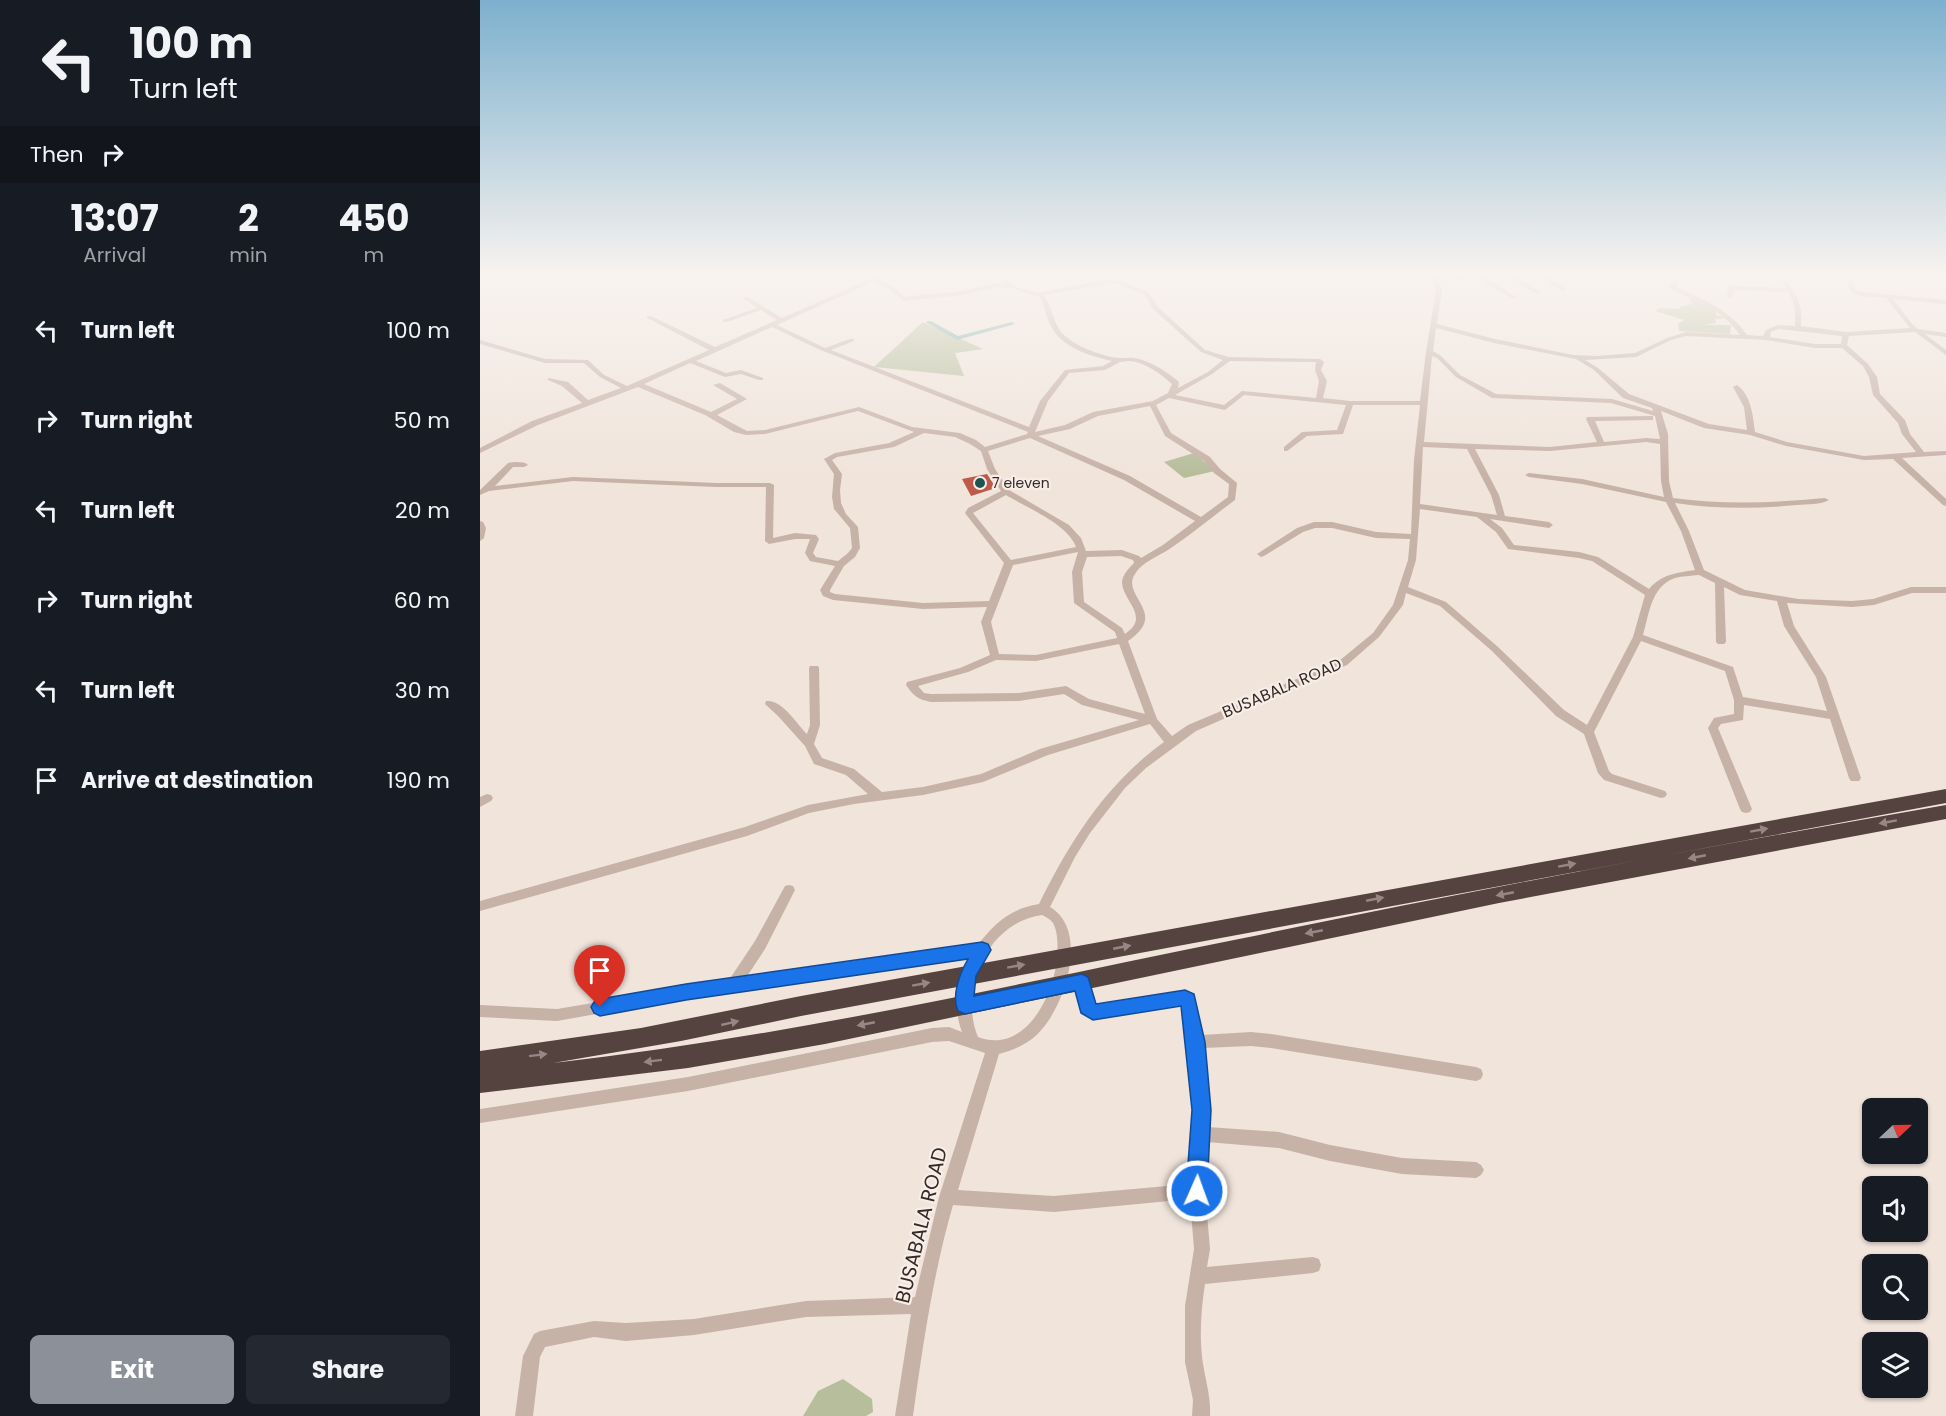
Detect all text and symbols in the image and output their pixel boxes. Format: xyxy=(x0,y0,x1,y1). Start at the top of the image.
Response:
text: 100 m xyxy=(129,14,253,73)
icon: left xyxy=(30,24,108,102)
text: Turn left xyxy=(129,70,238,107)
icon: right xyxy=(96,138,129,171)
text: Then xyxy=(30,139,84,170)
text: 13:07 xyxy=(71,193,159,244)
text: 2 xyxy=(238,193,259,244)
text: 450 xyxy=(338,193,409,244)
text: Arrival xyxy=(83,241,146,269)
text: min xyxy=(229,241,268,269)
text: m xyxy=(364,241,384,269)
icon: left xyxy=(30,314,63,347)
text: Turn left xyxy=(81,315,175,346)
text: 100 m xyxy=(387,315,450,346)
icon: right xyxy=(30,404,63,437)
text: Turn right xyxy=(81,405,192,436)
text: 50 m xyxy=(394,405,450,436)
place label: 7 eleven xyxy=(992,473,1050,493)
marker: 7 eleven xyxy=(973,476,987,490)
icon: left xyxy=(30,494,63,527)
text: Turn left xyxy=(81,495,175,526)
text: 20 m xyxy=(395,495,450,526)
icon: right xyxy=(30,584,63,617)
text: Turn right xyxy=(81,585,192,616)
text: 60 m xyxy=(394,585,450,616)
street label: BUSABALA ROAD xyxy=(1219,652,1345,724)
icon: left xyxy=(30,674,63,707)
text: Turn left xyxy=(81,675,175,706)
text: 30 m xyxy=(395,675,450,706)
icon: arrive xyxy=(30,764,63,797)
text: Arrive at destination xyxy=(81,765,313,796)
text: 190 m xyxy=(387,765,450,796)
one-way arrow xyxy=(1879,818,1898,827)
one-way arrow xyxy=(1750,825,1769,834)
one-way arrow xyxy=(1687,853,1706,862)
one-way arrow xyxy=(1558,860,1577,869)
one-way arrow xyxy=(1495,890,1514,899)
one-way arrow xyxy=(1366,895,1385,904)
one-way arrow xyxy=(1305,928,1323,938)
one-way arrow xyxy=(1112,942,1131,951)
pin xyxy=(574,945,625,1007)
icon: arrive xyxy=(583,954,616,987)
one-way arrow xyxy=(1007,962,1026,971)
one-way arrow xyxy=(912,979,931,988)
one-way arrow xyxy=(721,1017,740,1027)
one-way arrow xyxy=(856,1020,875,1029)
one-way arrow xyxy=(529,1050,548,1059)
one-way arrow xyxy=(643,1056,662,1066)
north arrow xyxy=(1862,1098,1928,1164)
map controls xyxy=(1862,1098,1928,1398)
street label: BUSABALA ROAD xyxy=(888,1144,954,1306)
position arrow xyxy=(1165,1159,1229,1223)
button: sound xyxy=(1862,1176,1928,1242)
button: search xyxy=(1862,1254,1928,1320)
button: layers xyxy=(1862,1332,1928,1398)
button: Exit xyxy=(30,1335,234,1404)
button: Share xyxy=(246,1335,450,1404)

